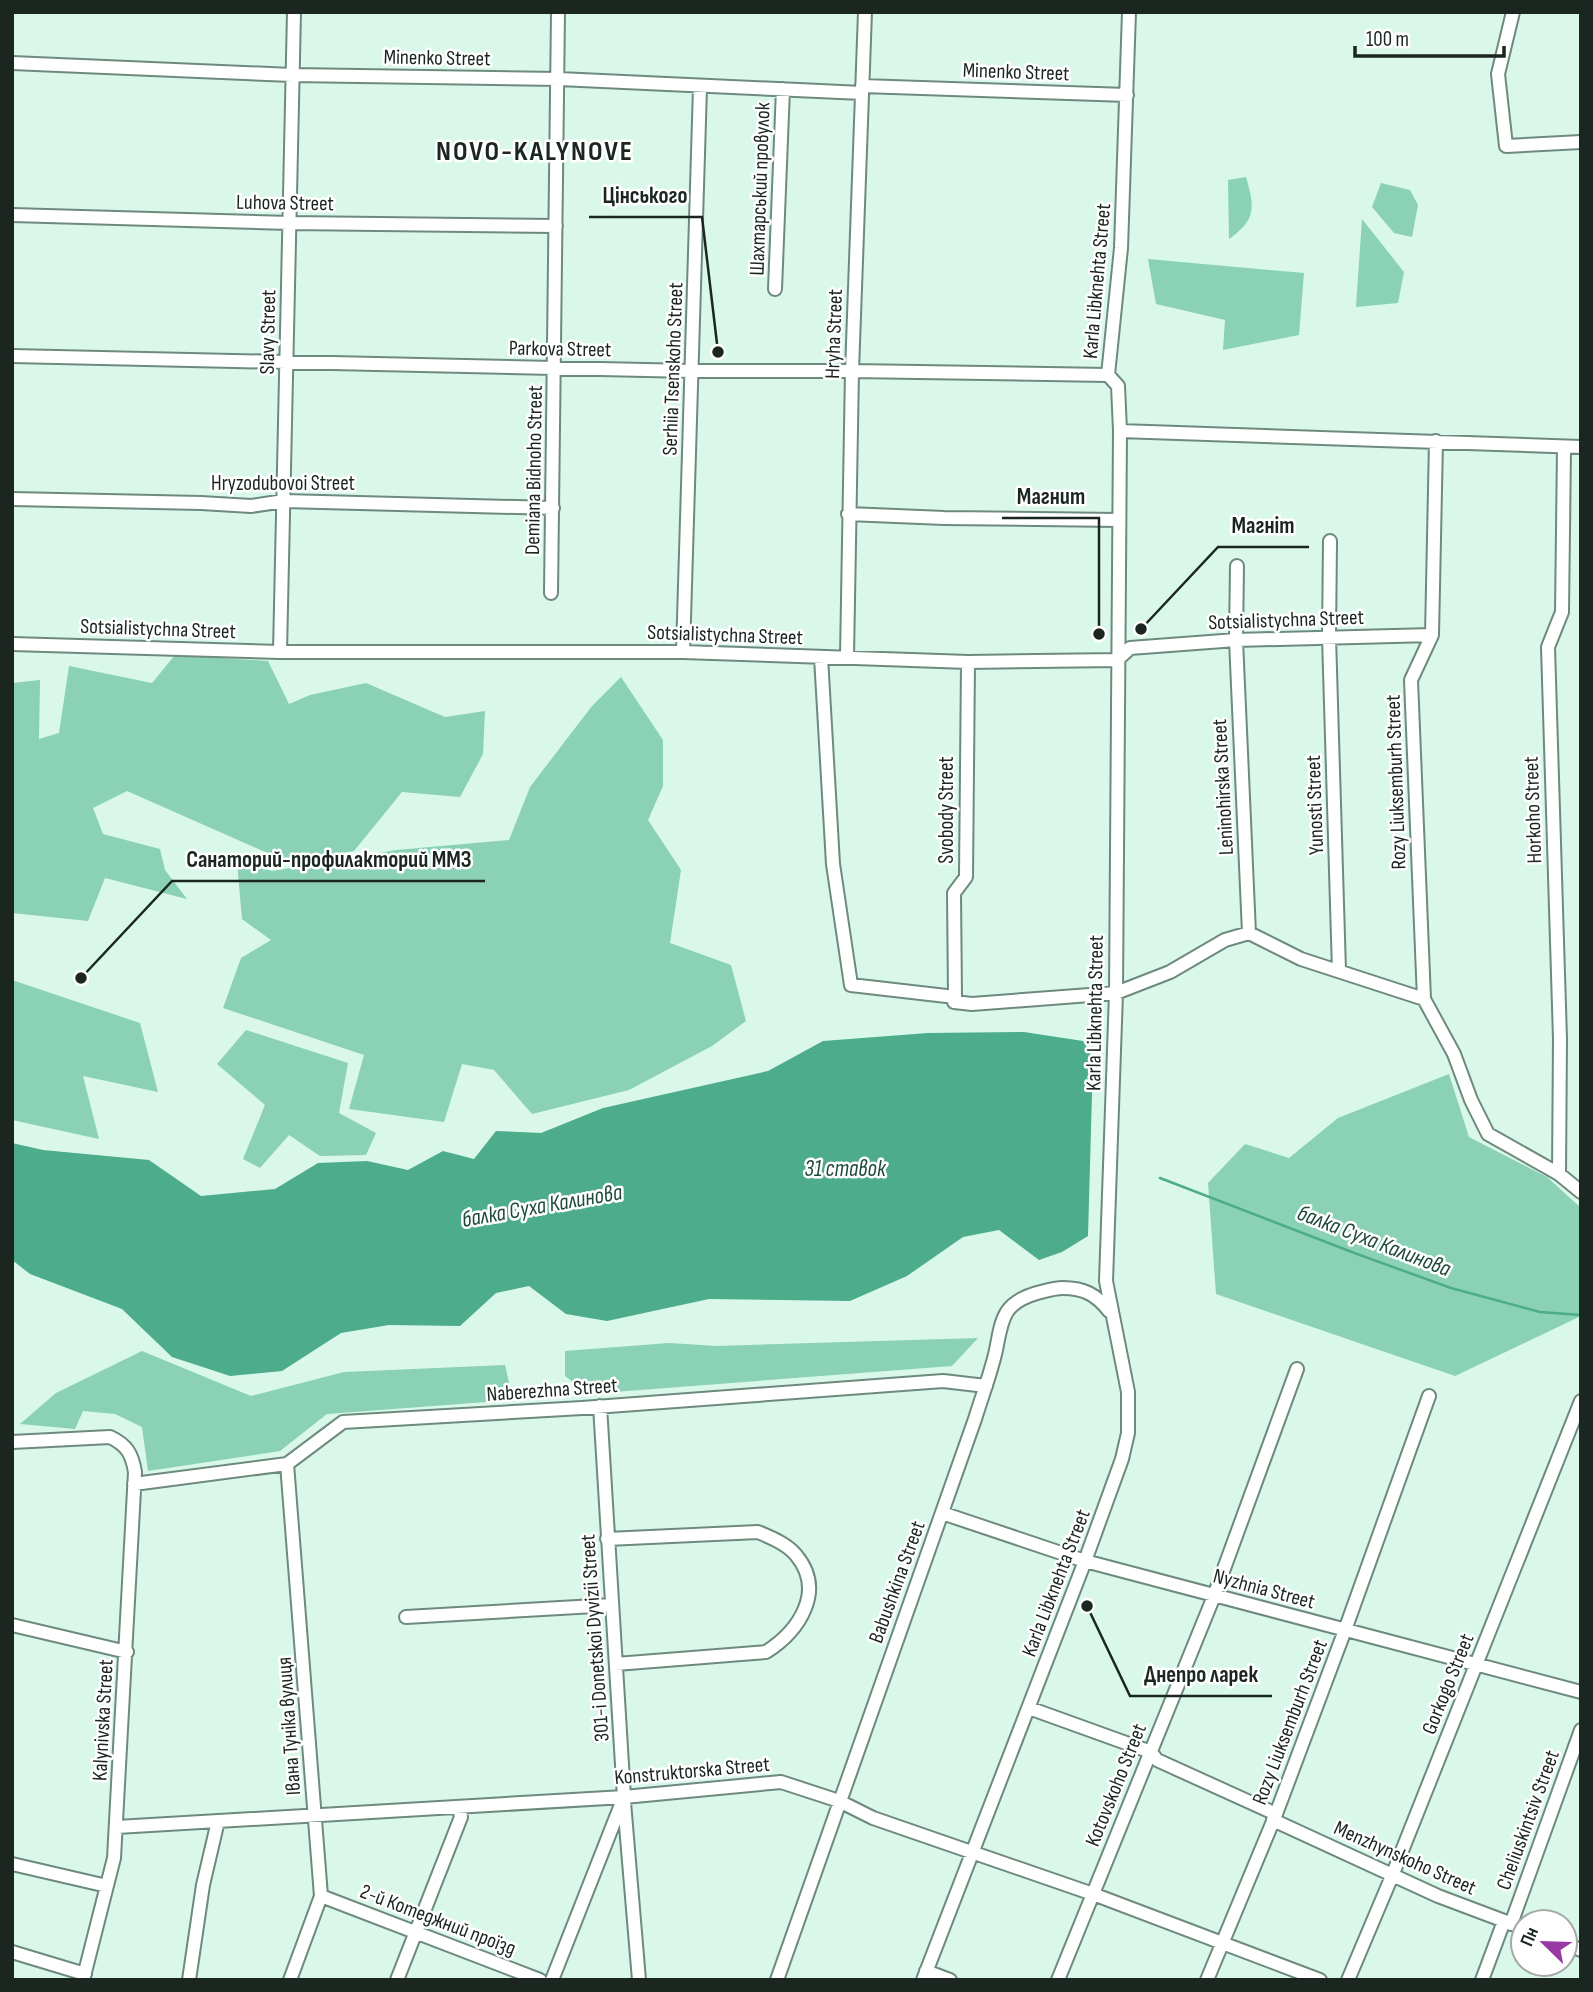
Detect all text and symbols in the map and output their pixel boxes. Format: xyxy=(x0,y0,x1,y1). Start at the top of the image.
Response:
scale bar xyxy=(1355,14,1504,58)
text: 100 m xyxy=(1366,27,1409,52)
street label: Minenko Street xyxy=(383,45,491,71)
street label: Minenko Street xyxy=(962,58,1070,86)
street label: Шахтарський провулок xyxy=(744,102,776,276)
district label: NOVO-KALYNOVE xyxy=(436,135,634,168)
callout: Цінського xyxy=(589,173,702,217)
text: Цінського xyxy=(602,182,688,210)
street label: Luhova Street xyxy=(236,190,334,216)
street label: Karla Libknehta Street xyxy=(1078,202,1116,360)
street label: Serhiia Tsenskoho Street xyxy=(657,282,689,456)
street label: Slavy Street xyxy=(255,289,281,375)
street label: Hryha Street xyxy=(820,289,848,379)
street label: Parkova Street xyxy=(509,336,611,362)
street label: Demiana Bidnoho Street xyxy=(520,385,548,555)
street label: Hryzodubovoi Street xyxy=(211,471,355,496)
callout: Магнит xyxy=(1002,474,1099,518)
text: Магнит xyxy=(1017,483,1085,511)
callout: Магніт xyxy=(1218,503,1309,547)
text: Магніт xyxy=(1232,512,1294,540)
street label: Sotsialistychna Street xyxy=(1208,605,1364,635)
street label: Sotsialistychna Street xyxy=(80,614,236,644)
street label: Sotsialistychna Street xyxy=(647,620,803,650)
street label: Rozy Liuksemburh Street xyxy=(1380,694,1412,870)
street label: Leninohirska Street xyxy=(1207,718,1239,856)
street label: Yunosti Street xyxy=(1301,755,1329,855)
street label: Svobody Street xyxy=(934,756,959,864)
street label: Horkoho Street xyxy=(1519,756,1547,864)
callout: Санаторий-профилакторий ММЗ xyxy=(172,837,485,881)
text: Санаторий-профилакторий ММЗ xyxy=(186,846,472,874)
street label: Karla Libknehta Street xyxy=(1081,935,1109,1091)
water label: 31 ставок xyxy=(805,1155,887,1183)
water label: балка Суха Калинова xyxy=(460,1178,625,1234)
water label: балка Суха Калинова xyxy=(1293,1199,1455,1283)
street label: Naberezhna Street xyxy=(486,1373,618,1407)
street label: Karla Libknehta Street xyxy=(1016,1506,1096,1660)
street label: Babushkina Street xyxy=(863,1518,931,1646)
street label: 301-i Donetskoi Dyvizii Street xyxy=(575,1533,615,1743)
street label: Nyzhnia Street xyxy=(1210,1563,1318,1615)
street label: Gorkogo Street xyxy=(1417,1630,1479,1738)
street label: Rozy Liuksemburh Street xyxy=(1247,1636,1333,1808)
callout: Днепро ларек xyxy=(1130,1652,1272,1696)
street label: Івана Туніка вулиця xyxy=(272,1656,306,1796)
street label: Kalynivska Street xyxy=(87,1659,119,1781)
text: Днепро ларек xyxy=(1144,1661,1258,1689)
street label: Kotovskoho Street xyxy=(1080,1720,1152,1850)
street label: Cheliuskintsiv Street xyxy=(1491,1747,1565,1893)
street label: Konstruktorska Street xyxy=(613,1752,771,1790)
street label: Menzhynskoho Street xyxy=(1330,1816,1480,1900)
street label: 2-й Котеджний проїзд xyxy=(357,1879,519,1961)
north arrow xyxy=(1509,1908,1579,1978)
text: Пн xyxy=(1516,1924,1544,1950)

